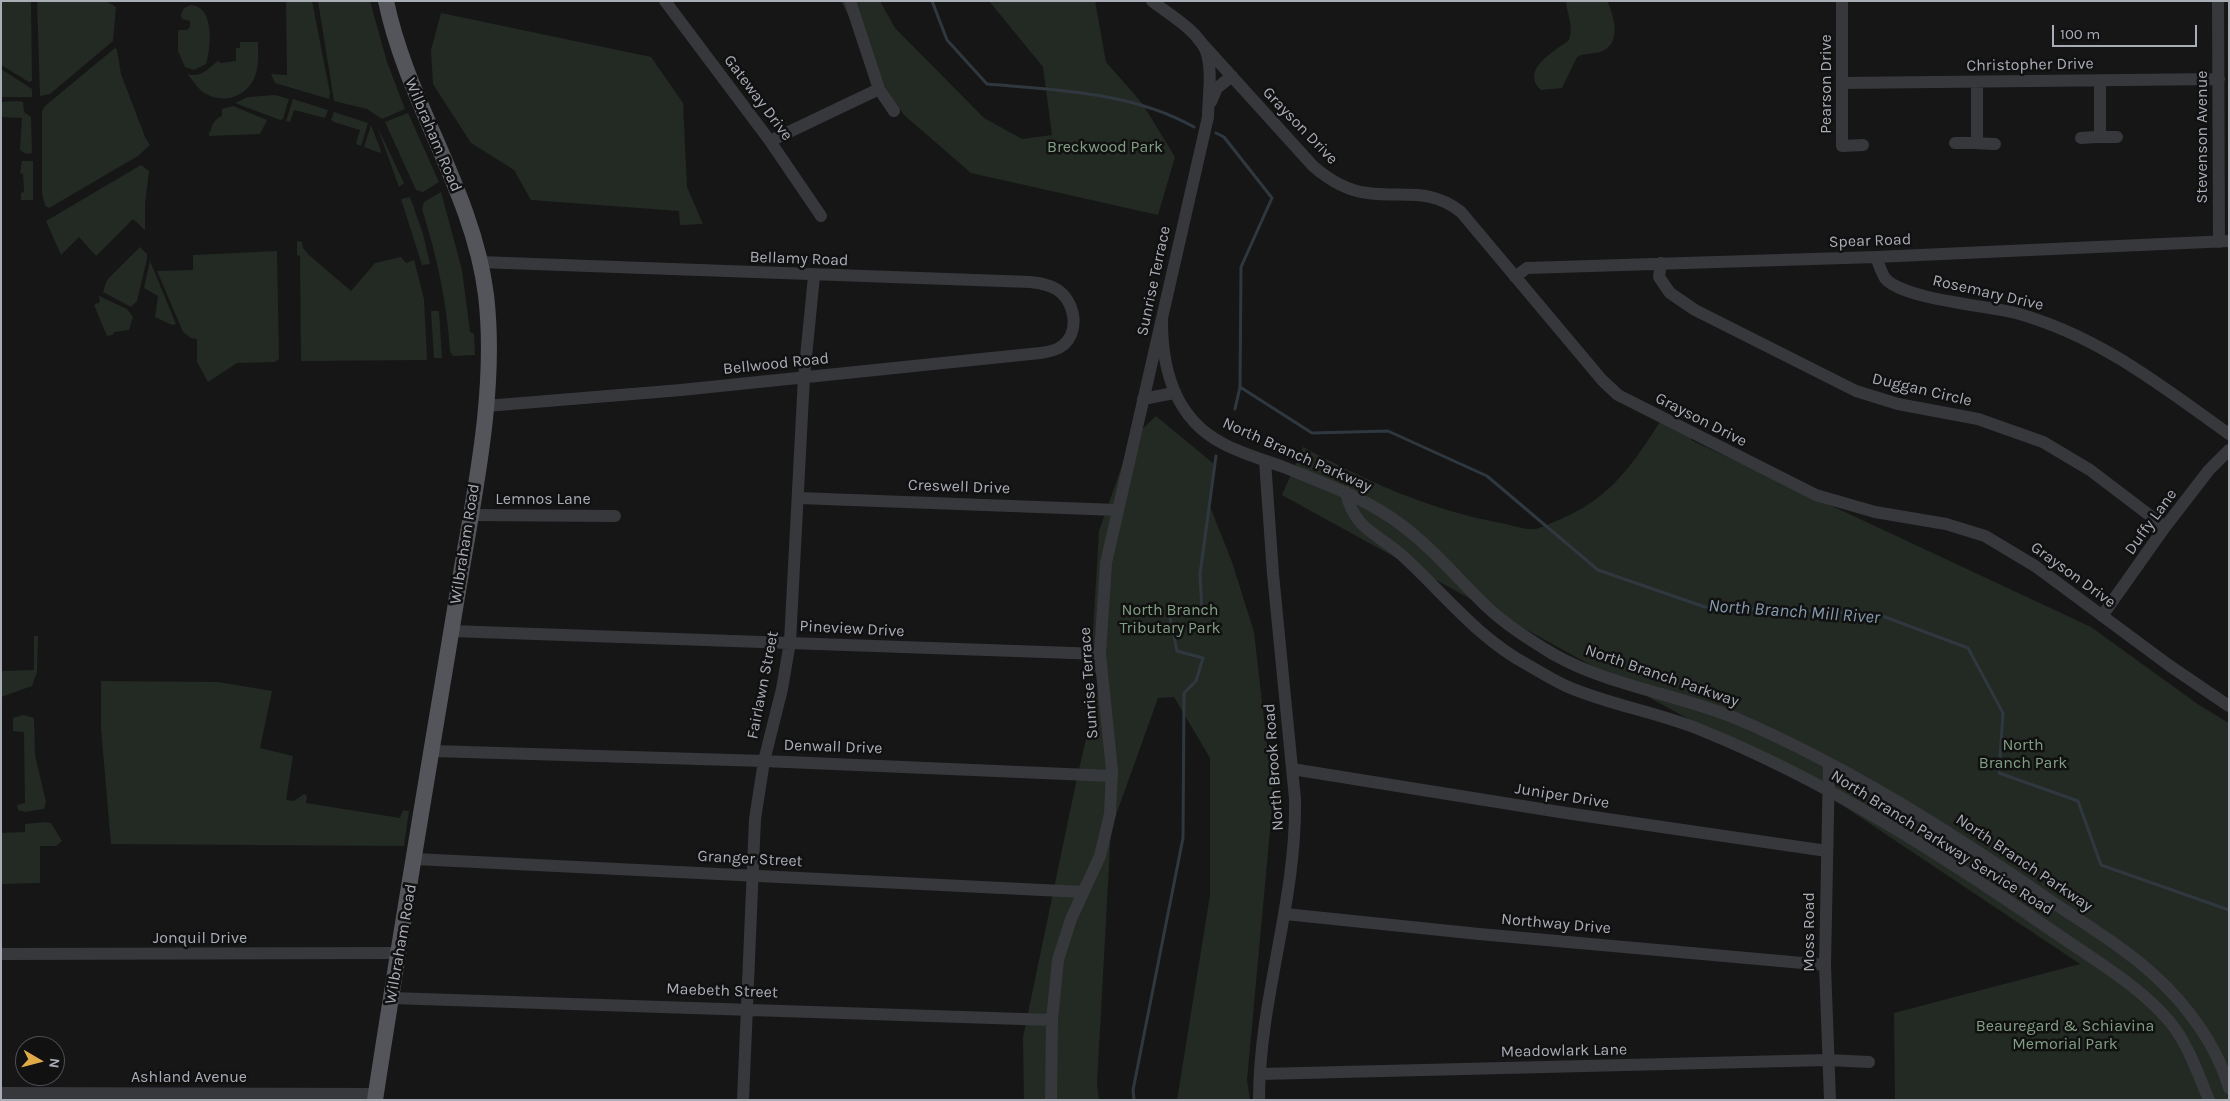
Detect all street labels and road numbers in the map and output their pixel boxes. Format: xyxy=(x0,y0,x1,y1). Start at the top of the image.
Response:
street label: Pearson Drive xyxy=(1816,34,1836,134)
street label: Gateway Drive xyxy=(720,51,796,145)
street label: Christopher Drive xyxy=(1966,54,2094,76)
street label: Stevenson Avenue xyxy=(2192,70,2212,204)
street label: Wilbraham Road xyxy=(400,75,466,195)
street label: Grayson Drive xyxy=(1258,83,1342,169)
street label: Sunrise Terrace xyxy=(1133,224,1175,338)
street label: Spear Road xyxy=(1828,230,1912,252)
street label: Bellamy Road xyxy=(749,248,849,270)
street label: Rosemary Drive xyxy=(1931,271,2045,315)
street label: Bellwood Road xyxy=(722,349,830,379)
street label: Duggan Circle xyxy=(1870,369,1974,411)
street label: Grayson Drive xyxy=(1652,389,1750,451)
street label: North Branch Parkway xyxy=(1219,413,1375,497)
street label: Creswell Drive xyxy=(908,476,1010,498)
street label: Wilbraham Road xyxy=(446,482,484,606)
street label: Duffy Lane xyxy=(2121,485,2181,559)
street label: Lemnos Lane xyxy=(495,489,591,509)
street label: Grayson Drive xyxy=(2027,538,2119,612)
street label: Pineview Drive xyxy=(799,617,905,641)
street label: Sunrise Terrace xyxy=(1076,627,1102,739)
street label: Fairlawn Street xyxy=(743,629,783,741)
street label: North Branch Parkway xyxy=(1583,641,1741,711)
street label: North Brook Road xyxy=(1260,703,1288,831)
street label: Denwall Drive xyxy=(783,736,883,758)
street label: North Branch Parkway Service Road xyxy=(1827,766,2057,920)
street label: Juniper Drive xyxy=(1514,779,1610,813)
street label: North Branch Parkway xyxy=(1952,810,2096,916)
street label: Granger Street xyxy=(697,847,803,871)
street label: Wilbraham Road xyxy=(381,882,421,1006)
street label: Moss Road xyxy=(1799,892,1819,972)
street label: Northway Drive xyxy=(1500,910,1612,938)
street label: Jonquil Drive xyxy=(153,928,247,948)
street label: Maebeth Street xyxy=(666,979,778,1003)
street label: Meadowlark Lane xyxy=(1501,1040,1627,1062)
street label: Ashland Avenue xyxy=(131,1067,247,1087)

